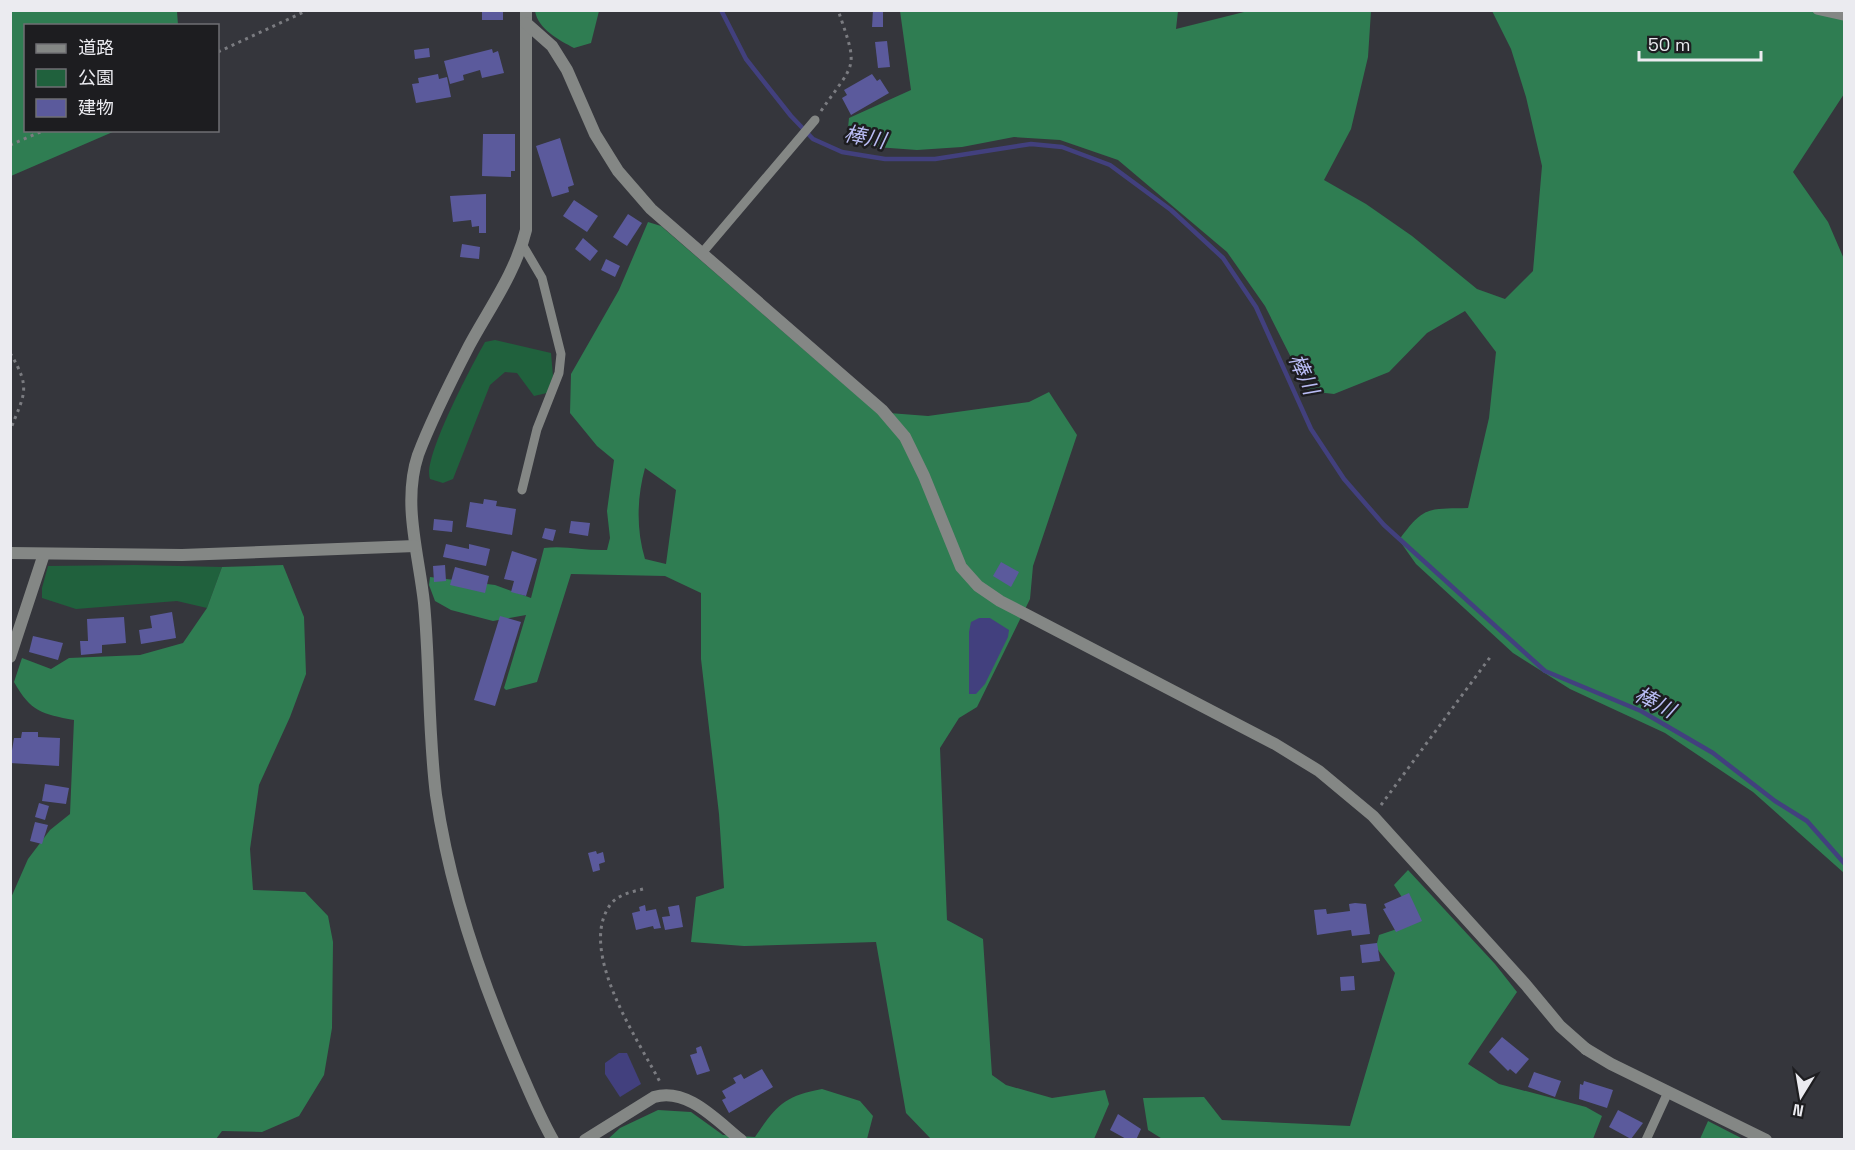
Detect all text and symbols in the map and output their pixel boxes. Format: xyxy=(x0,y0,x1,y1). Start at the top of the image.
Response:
legend xyxy=(24,24,219,132)
scale bar xyxy=(1639,24,1760,62)
text: 50 m xyxy=(1648,33,1690,56)
text: 道路 xyxy=(78,36,114,59)
text: 公園 xyxy=(78,66,114,89)
text: 建物 xyxy=(78,96,114,119)
water label: 棒川 xyxy=(842,120,890,155)
water label: 棒川 xyxy=(1283,349,1326,401)
water label: 棒川 xyxy=(1630,680,1682,724)
north arrow xyxy=(1771,1066,1831,1126)
text: N xyxy=(1791,1099,1806,1122)

